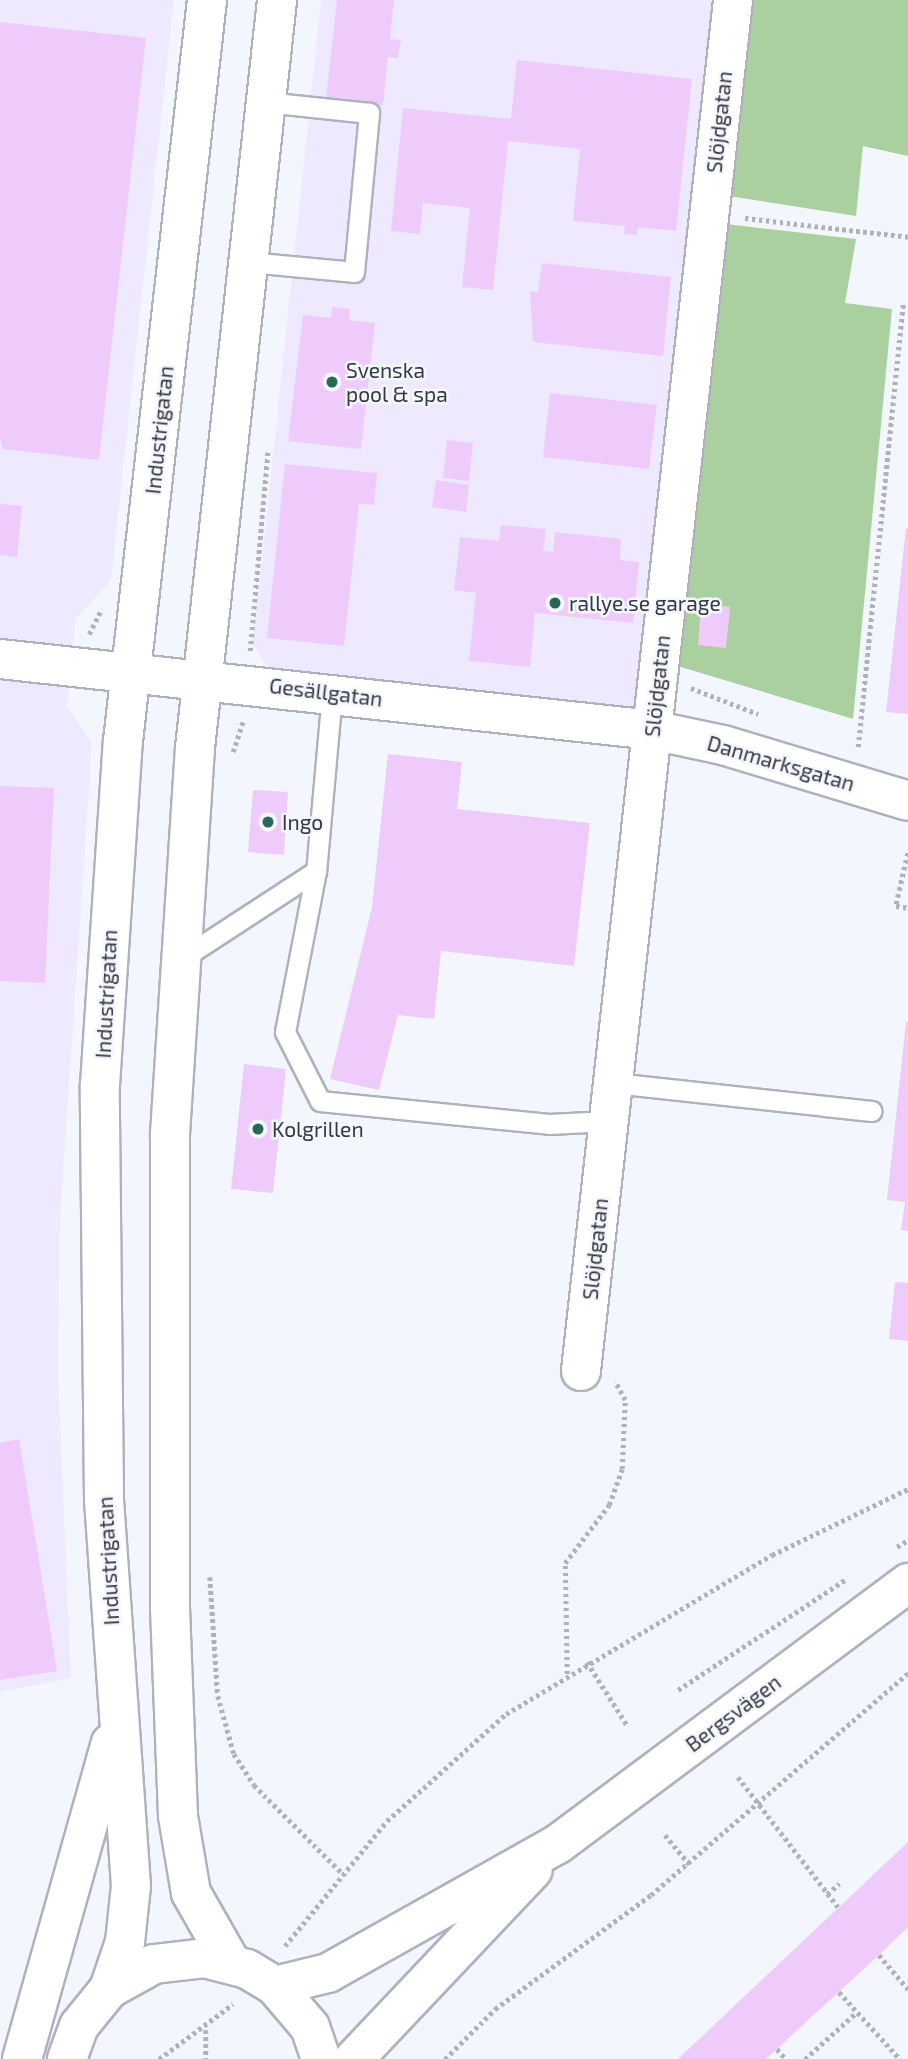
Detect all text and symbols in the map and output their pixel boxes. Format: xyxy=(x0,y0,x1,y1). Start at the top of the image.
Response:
street label: Slöjdgatan xyxy=(701,70,737,174)
place label: Svenska pool & spa xyxy=(346,357,448,407)
street label: Industrigatan xyxy=(140,365,178,495)
marker: Svenska pool & spa xyxy=(324,374,340,390)
place label: rallye.se garage xyxy=(569,590,721,616)
marker: rallye.se garage xyxy=(547,595,563,611)
street label: Slöjdgatan xyxy=(639,634,675,738)
street label: Gesällgatan xyxy=(268,673,384,711)
street label: Danmarksgatan xyxy=(704,730,858,796)
place label: Ingo xyxy=(282,809,323,835)
marker: Ingo xyxy=(260,814,276,830)
street label: Industrigatan xyxy=(90,929,122,1059)
place label: Kolgrillen xyxy=(272,1116,364,1142)
marker: Kolgrillen xyxy=(250,1121,266,1137)
street label: Slöjdgatan xyxy=(577,1197,613,1301)
street label: Industrigatan xyxy=(92,1496,124,1626)
street label: Bergsvägen xyxy=(680,1669,786,1757)

